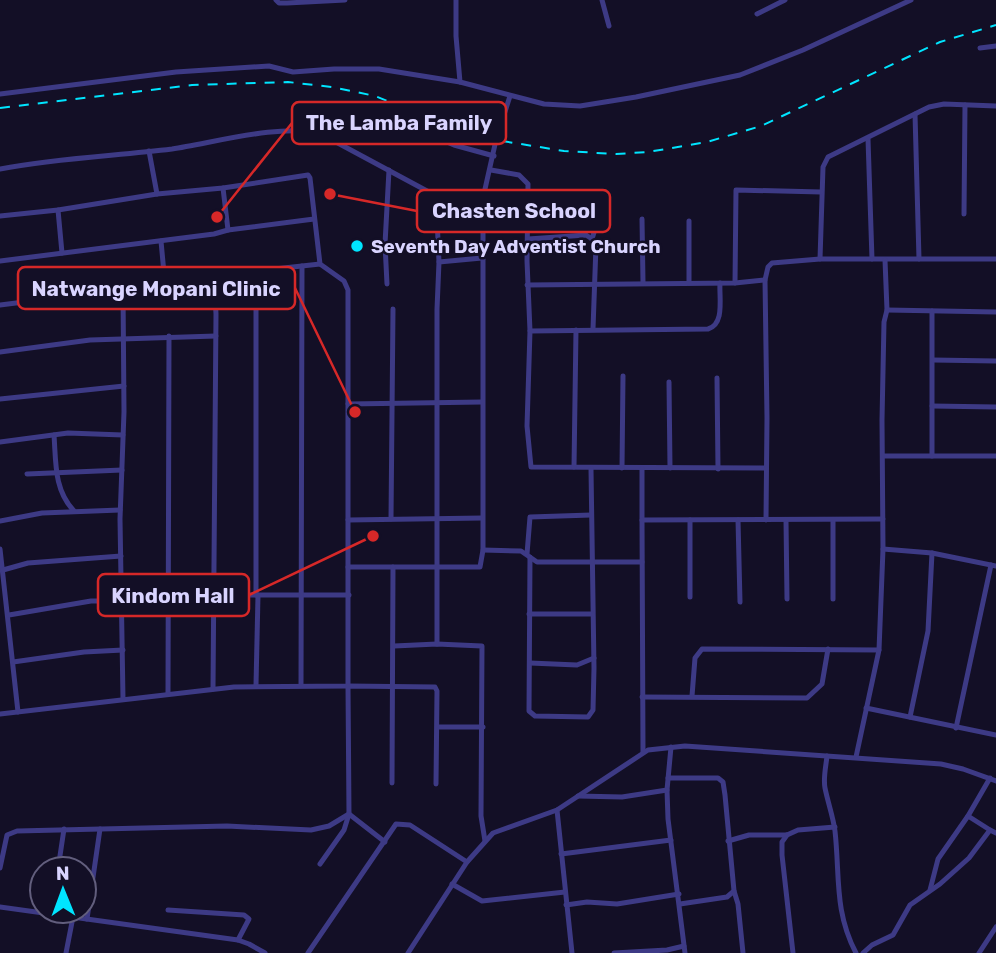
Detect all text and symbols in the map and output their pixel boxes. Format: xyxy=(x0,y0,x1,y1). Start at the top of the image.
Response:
callout: The Lamba Family xyxy=(292,102,506,144)
text: The Lamba Family xyxy=(306,110,493,135)
callout: Chasten School xyxy=(417,190,610,232)
text: Chasten School xyxy=(432,198,596,223)
place label: Seventh Day Adventist Church xyxy=(371,235,660,258)
marker: Seventh Day Adventist Church xyxy=(349,238,365,254)
callout: Natwange Mopani Clinic xyxy=(18,267,295,309)
text: Natwange Mopani Clinic xyxy=(31,276,281,301)
callout: Kindom Hall xyxy=(98,574,249,616)
text: Kindom Hall xyxy=(111,583,235,608)
north arrow xyxy=(28,855,98,925)
text: N xyxy=(56,862,70,885)

